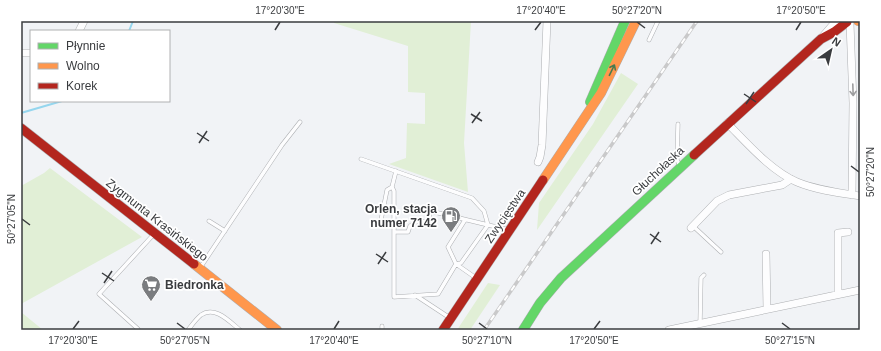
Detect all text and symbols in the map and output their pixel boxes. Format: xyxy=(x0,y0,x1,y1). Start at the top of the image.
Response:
text: 17°20'30"E xyxy=(255,5,305,16)
text: 17°20'40"E xyxy=(516,5,566,16)
text: 50°27'20"N xyxy=(612,5,662,16)
text: 17°20'50"E xyxy=(776,5,826,16)
legend xyxy=(30,30,170,102)
north arrow xyxy=(811,30,851,70)
text: N xyxy=(830,35,843,49)
text: Płynnie xyxy=(66,39,106,53)
text: Wolno xyxy=(66,59,100,73)
one-way arrow xyxy=(609,64,616,76)
text: Korek xyxy=(66,79,98,93)
one-way arrow xyxy=(849,83,856,96)
street label: Głuchołaska xyxy=(629,143,687,199)
text: 50°27'20"N xyxy=(865,147,876,197)
street label: Zygmunta Krasińskiego xyxy=(103,176,211,264)
street label: Zwycięstwa xyxy=(482,186,528,246)
text: 50°27'05"N xyxy=(6,194,17,244)
place label: Orlen, stacja numer 7142 xyxy=(365,202,437,230)
fuel station icon: Orlen, stacja numer 7142 xyxy=(440,205,462,233)
supermarket icon: Biedronka xyxy=(140,274,162,302)
place label: Biedronka xyxy=(165,278,224,292)
text: 17°20'30"E xyxy=(48,335,98,346)
text: 50°27'05"N xyxy=(160,335,210,346)
text: 17°20'40"E xyxy=(309,335,359,346)
text: 50°27'10"N xyxy=(462,335,512,346)
text: 17°20'50"E xyxy=(569,335,619,346)
text: 50°27'15"N xyxy=(765,335,815,346)

